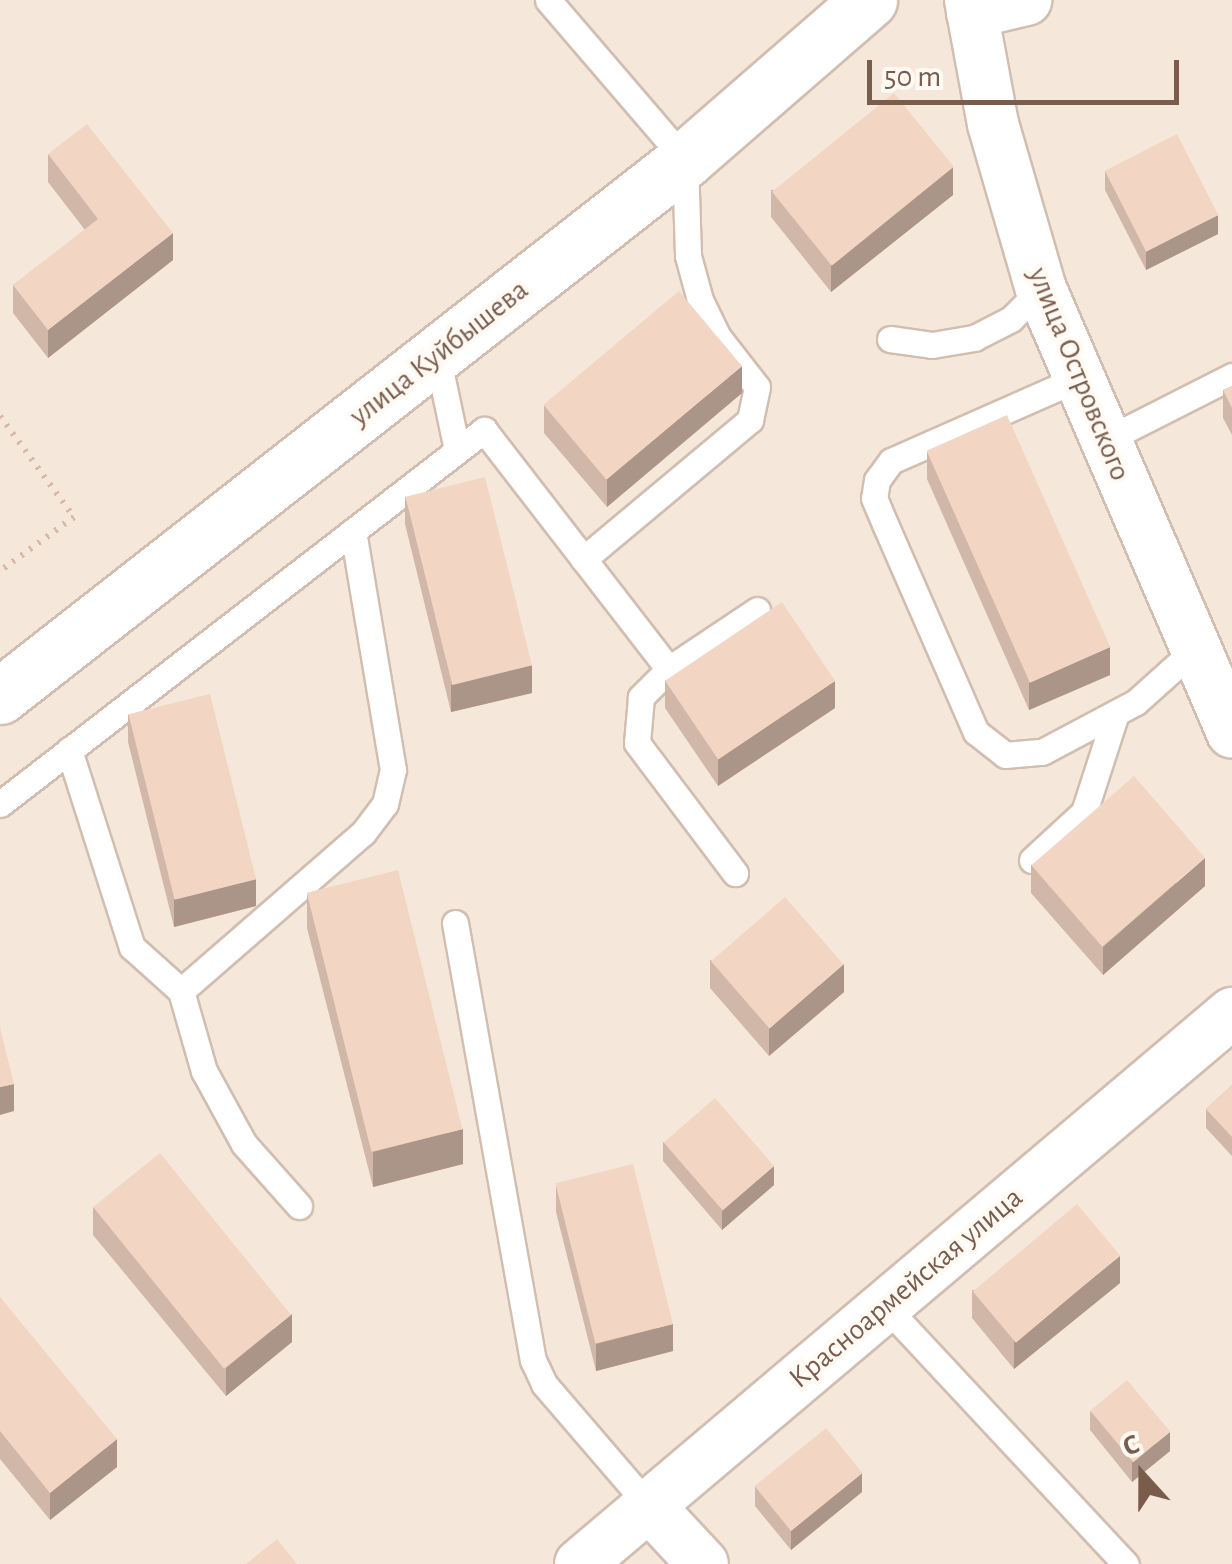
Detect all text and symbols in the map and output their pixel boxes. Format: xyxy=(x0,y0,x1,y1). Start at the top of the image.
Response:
scale bar xyxy=(872,40,1184,102)
text: 50 m xyxy=(884,62,941,92)
street label: улица Островского xyxy=(1020,262,1138,486)
street label: улица Куйбышева xyxy=(342,272,536,434)
street label: Красноармейская улица xyxy=(782,1180,1030,1396)
north arrow xyxy=(1092,1424,1192,1524)
text: С xyxy=(1119,1430,1143,1462)

